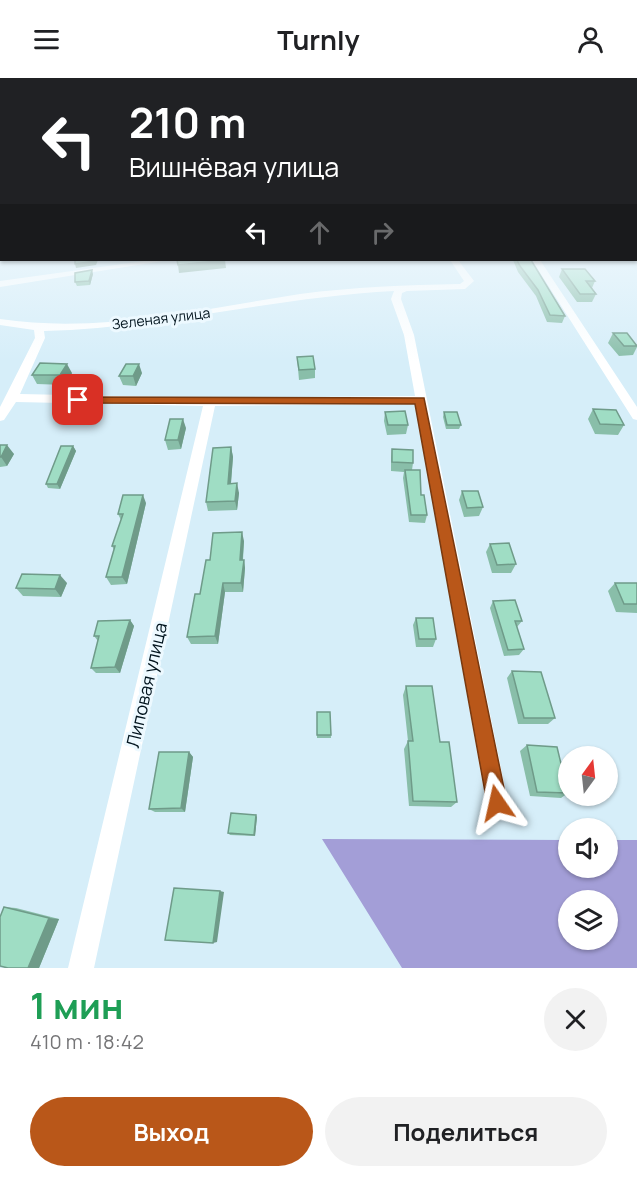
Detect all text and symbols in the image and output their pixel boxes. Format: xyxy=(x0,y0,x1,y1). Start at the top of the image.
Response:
text: Turnly xyxy=(277,21,360,58)
icon: menu xyxy=(30,23,63,56)
icon: person xyxy=(574,23,607,56)
text: 210 m xyxy=(129,93,246,151)
icon: left xyxy=(30,102,108,180)
text: Вишнёвая улица xyxy=(129,148,339,185)
icon: left xyxy=(240,216,273,249)
icon: ahead xyxy=(303,216,336,249)
icon: right xyxy=(366,216,399,249)
street label: Зеленая улица xyxy=(111,303,211,333)
pin xyxy=(52,374,103,425)
icon: arrive xyxy=(61,383,94,416)
street label: Липовая улица xyxy=(120,620,172,750)
north arrow xyxy=(558,746,618,806)
map controls xyxy=(558,746,618,950)
position arrow xyxy=(465,771,529,835)
button: sound xyxy=(558,818,618,878)
button: layers xyxy=(558,890,618,950)
text: 1 мин xyxy=(30,981,123,1030)
button: close xyxy=(544,988,607,1051)
text: 410 m · 18:42 xyxy=(30,1028,144,1055)
button: Выход xyxy=(30,1097,313,1166)
button: Поделиться xyxy=(325,1097,607,1166)

